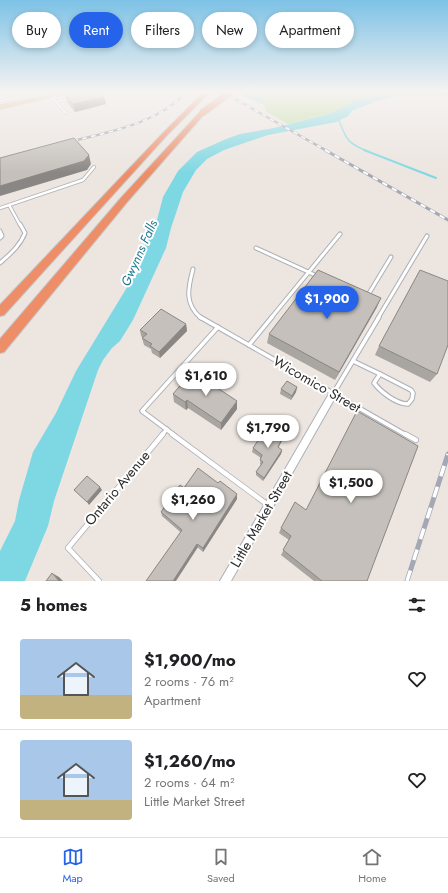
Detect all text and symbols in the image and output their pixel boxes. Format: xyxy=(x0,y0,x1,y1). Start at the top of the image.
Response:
chip: Buy xyxy=(12,12,61,48)
chip: Rent xyxy=(69,12,123,48)
chip: Filters xyxy=(131,12,194,48)
chip: New xyxy=(202,12,257,48)
chip: Apartment xyxy=(265,12,354,48)
water label: Gwynns Falls xyxy=(116,216,162,289)
pin: $1,900 xyxy=(294,286,360,320)
text: $1,900 xyxy=(305,289,349,308)
street label: Wicomico Street xyxy=(269,351,365,418)
pin: $1,610 xyxy=(173,363,239,397)
text: $1,610 xyxy=(185,366,227,385)
pin: $1,790 xyxy=(235,415,301,449)
text: $1,790 xyxy=(246,418,290,437)
street label: Ontario Avenue xyxy=(80,446,154,530)
street label: Little Market Street xyxy=(225,467,297,571)
pin: $1,500 xyxy=(318,470,384,504)
text: $1,500 xyxy=(329,473,373,492)
pin: $1,260 xyxy=(160,487,226,521)
text: $1,260 xyxy=(171,490,215,509)
text: 5 homes xyxy=(20,593,87,617)
icon: filters xyxy=(406,594,428,616)
text: $1,900/mo xyxy=(144,648,236,672)
icon: home xyxy=(52,655,100,703)
icon: heart xyxy=(406,668,428,690)
text: 2 rooms · 76 m² xyxy=(144,672,234,691)
text: Apartment xyxy=(144,691,201,710)
text: $1,260/mo xyxy=(144,749,236,773)
icon: home xyxy=(52,756,100,804)
icon: heart xyxy=(406,769,428,791)
text: 2 rooms · 64 m² xyxy=(144,773,234,792)
text: Little Market Street xyxy=(144,792,245,811)
tab: Map xyxy=(62,846,84,886)
tab: Saved xyxy=(207,846,235,886)
tab: Home xyxy=(358,846,386,886)

